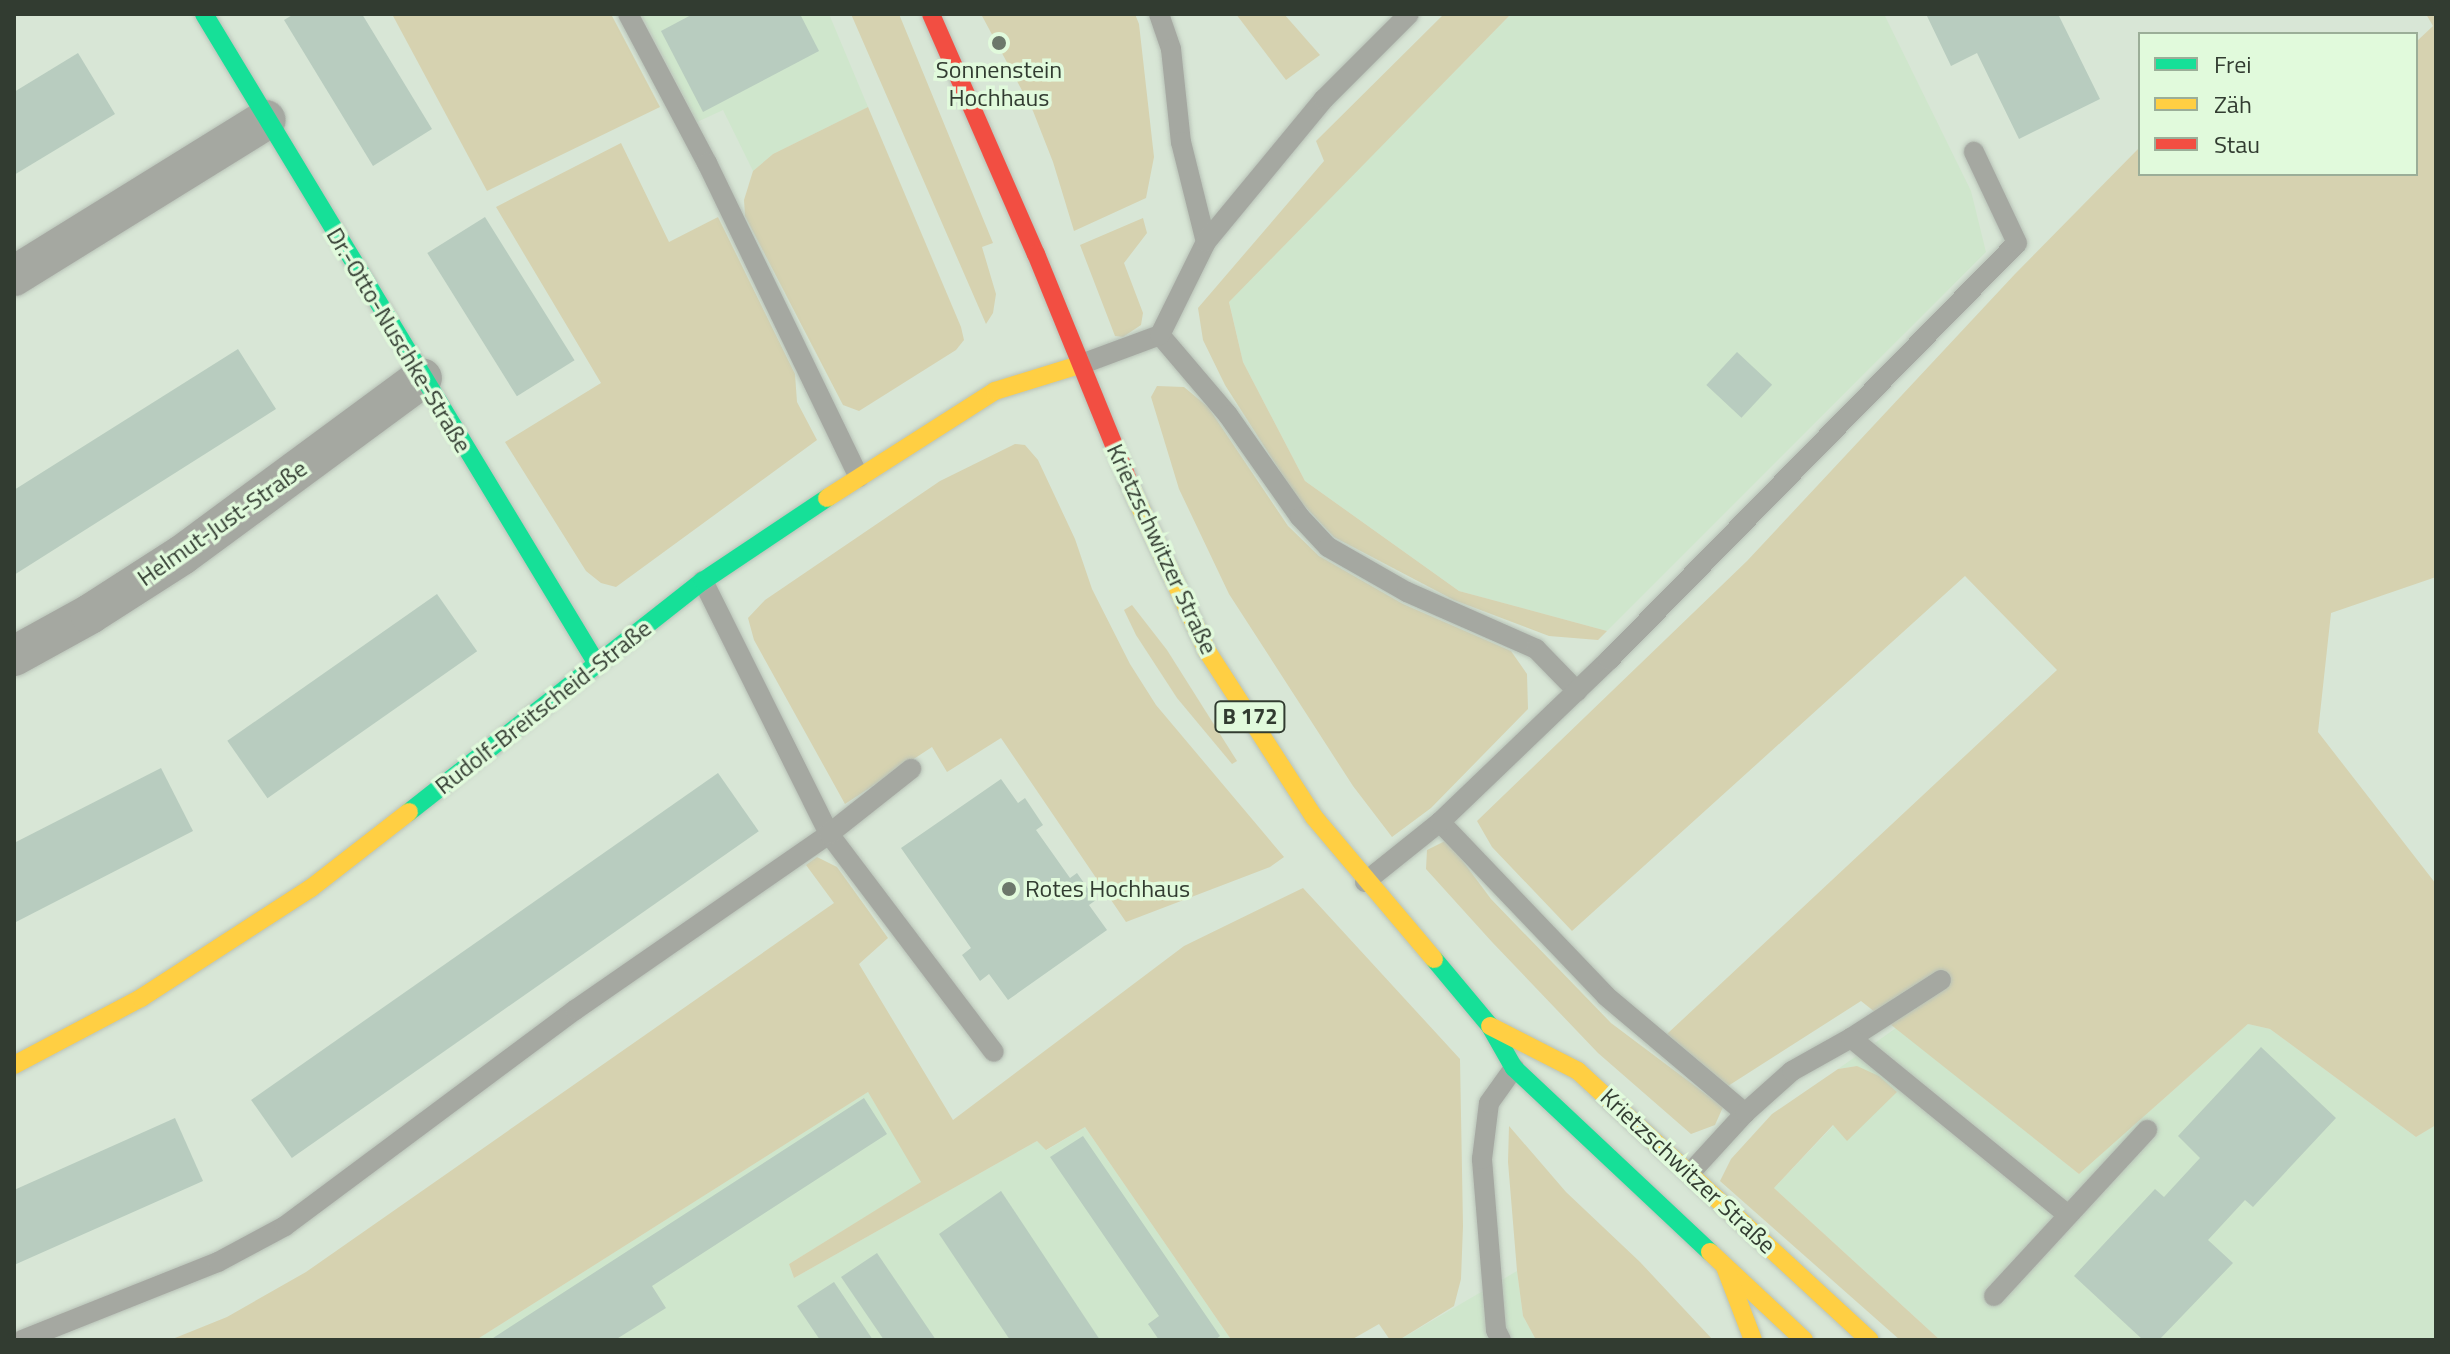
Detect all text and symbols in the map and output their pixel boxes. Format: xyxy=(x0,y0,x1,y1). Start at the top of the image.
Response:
legend xyxy=(2138,32,2418,176)
marker: Sonnenstein Hochhaus xyxy=(990,34,1008,52)
text: Frei xyxy=(2214,46,2252,82)
place label: Sonnenstein Hochhaus xyxy=(936,56,1062,112)
text: Zäh xyxy=(2214,86,2252,122)
text: Stau xyxy=(2214,126,2260,162)
street label: Dr.-Otto-Nuschke-Straße xyxy=(320,222,478,458)
street label: Krietzschwitzer Straße xyxy=(1101,439,1223,659)
street label: Helmut-Just-Straße xyxy=(132,454,312,592)
street label: Rudolf-Breitscheid-Straße xyxy=(429,614,657,800)
road number: B 172 xyxy=(1214,699,1286,735)
place label: Rotes Hochhaus xyxy=(1025,875,1190,903)
marker: Rotes Hochhaus xyxy=(1000,880,1018,898)
street label: Krietzschwitzer Straße xyxy=(1594,1082,1782,1260)

